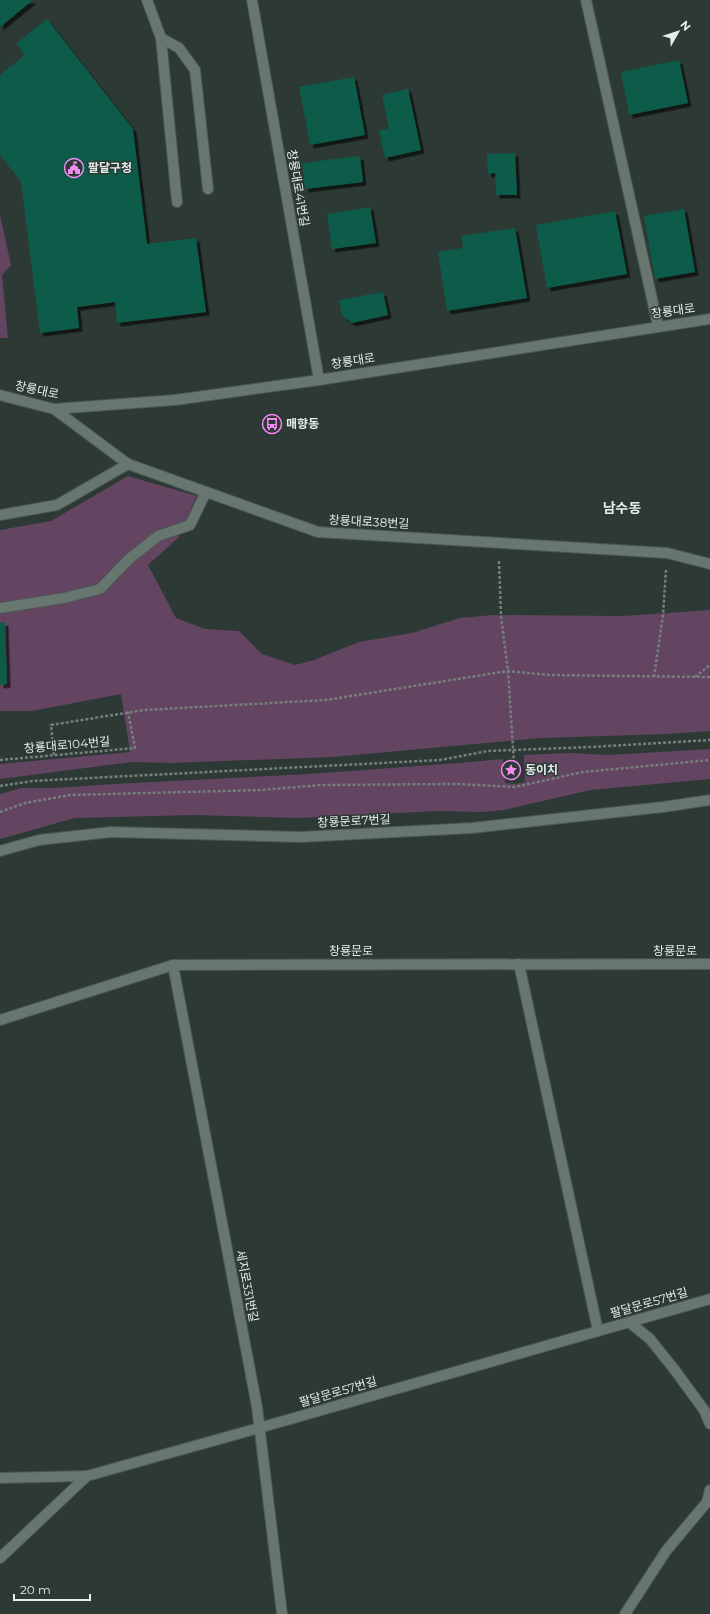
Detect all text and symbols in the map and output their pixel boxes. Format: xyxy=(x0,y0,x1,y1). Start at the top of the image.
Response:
north arrow xyxy=(658,12,698,52)
text: N xyxy=(678,18,694,34)
street label: 창룡대로41번길 xyxy=(284,148,313,228)
public building icon: 팔달구청 xyxy=(63,157,85,179)
place label: 팔달구청 xyxy=(88,160,132,175)
street label: 창룡대로 xyxy=(650,300,696,321)
street label: 창룡대로 xyxy=(330,350,376,371)
street label: 창룡대로 xyxy=(14,378,60,401)
bus stop icon: 매향동 xyxy=(261,413,283,435)
place label: 매향동 xyxy=(286,416,319,431)
district label: 남수동 xyxy=(603,499,641,517)
street label: 창룡대로38번길 xyxy=(328,512,410,531)
street label: 창룡대로104번길 xyxy=(23,733,111,756)
place icon: 동이치 xyxy=(500,759,522,781)
place label: 동이치 xyxy=(525,762,558,777)
street label: 창룡문로7번길 xyxy=(317,811,391,830)
street label: 창룡문로 xyxy=(329,943,373,958)
street label: 창룡문로 xyxy=(653,943,697,958)
street label: 세지로331번길 xyxy=(233,1249,262,1323)
street label: 팔달문로57번길 xyxy=(608,1284,689,1321)
street label: 팔달문로57번길 xyxy=(297,1373,378,1410)
scale bar xyxy=(14,1576,90,1602)
text: 20 m xyxy=(20,1582,51,1597)

